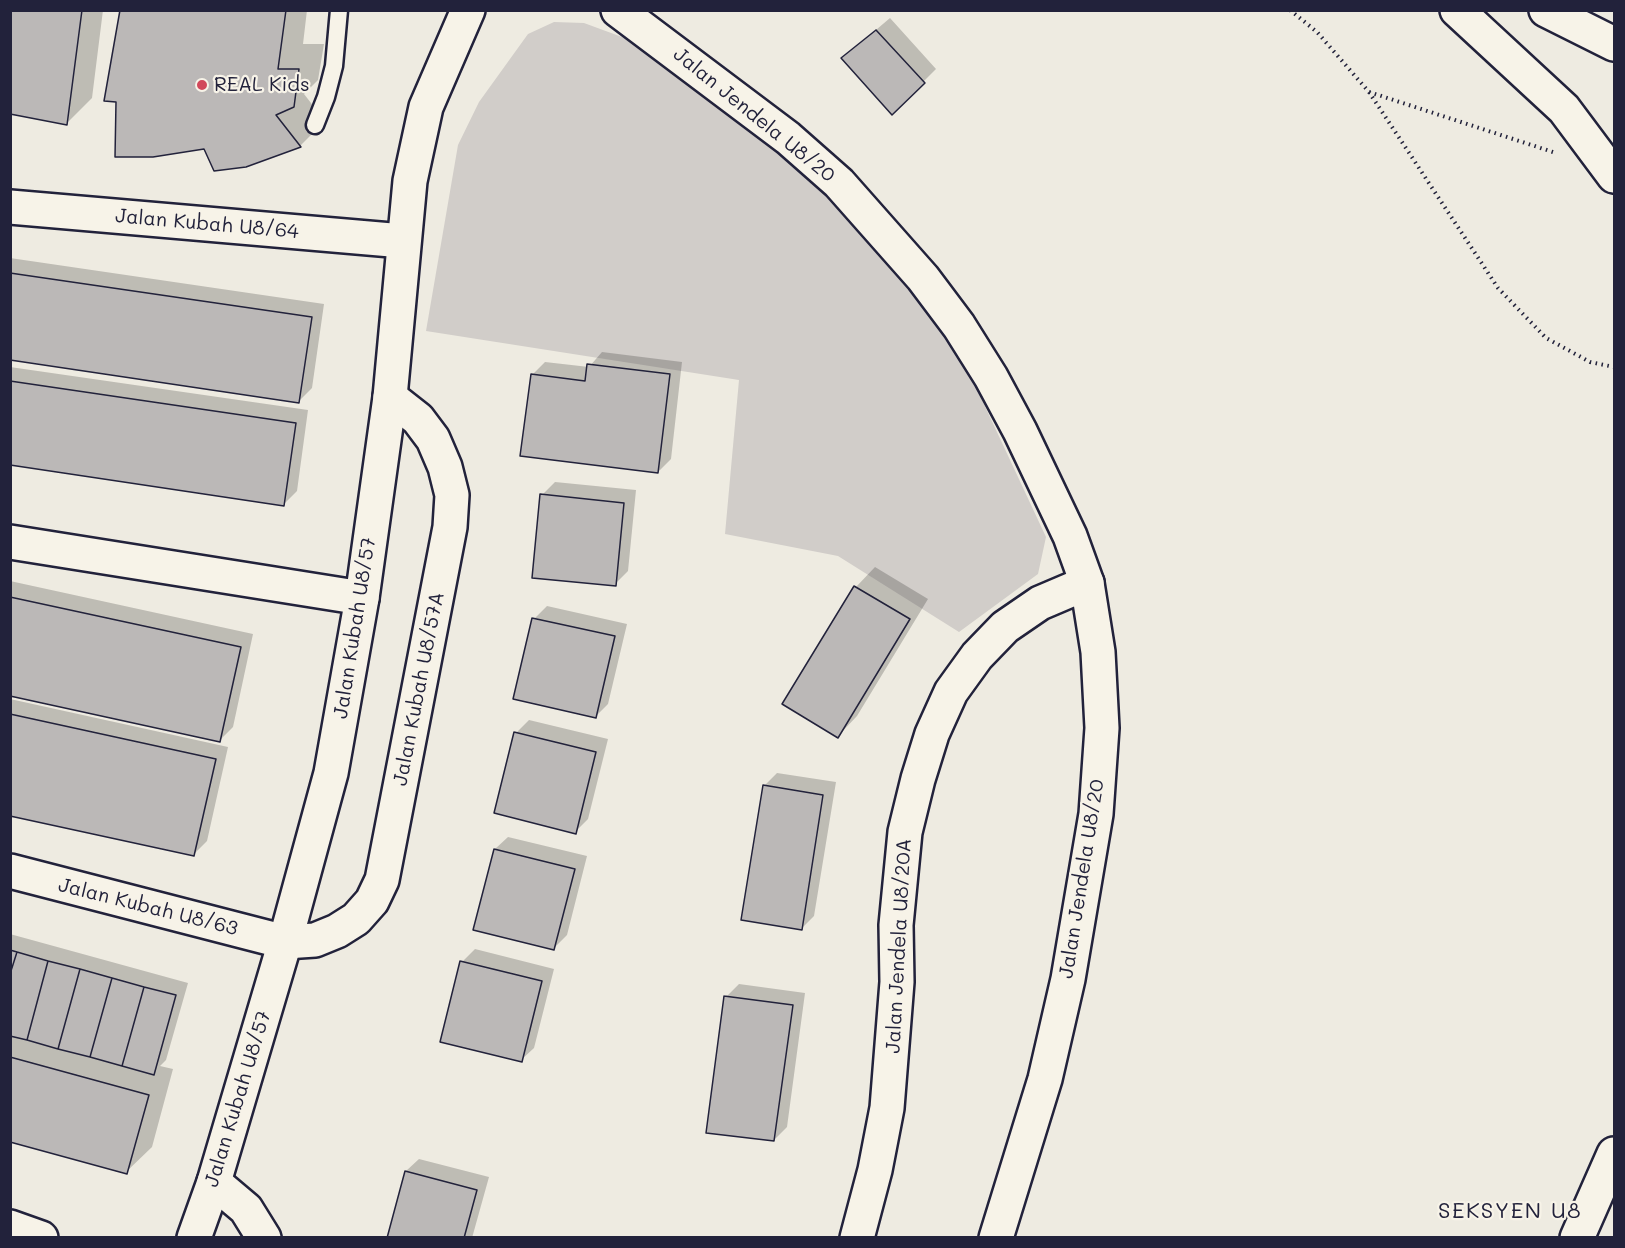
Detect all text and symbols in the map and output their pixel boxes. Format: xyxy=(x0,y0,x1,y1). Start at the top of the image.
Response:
street label: Jalan Jendela U8/20 xyxy=(668,42,840,188)
place label: REAL Kids xyxy=(214,73,310,97)
marker: REAL Kids xyxy=(195,78,209,92)
street label: Jalan Kubah U8/64 xyxy=(114,204,300,244)
street label: Jalan Kubah U8/57 xyxy=(329,536,381,720)
street label: Jalan Kubah U8/57A xyxy=(388,590,450,788)
street label: Jalan Jendela U8/20 xyxy=(1054,778,1110,980)
street label: Jalan Jendela U8/20A xyxy=(881,838,917,1054)
street label: Jalan Kubah U8/63 xyxy=(56,873,240,941)
street label: Jalan Kubah U8/57 xyxy=(200,1008,276,1190)
district label: SEKSYEN U8 xyxy=(1438,1198,1582,1224)

